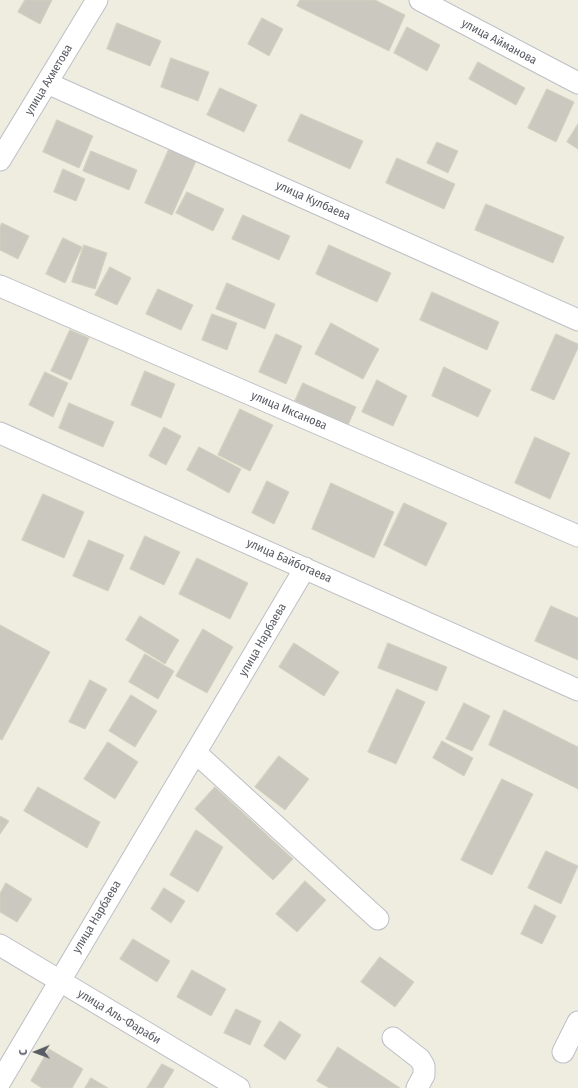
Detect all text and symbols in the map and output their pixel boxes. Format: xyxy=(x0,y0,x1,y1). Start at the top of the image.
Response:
street label: улица Айманова xyxy=(459,16,539,68)
street label: улица Ахметова xyxy=(22,42,76,118)
street label: улица Кулбаева xyxy=(273,178,353,224)
street label: улица Иксанова xyxy=(249,389,329,433)
street label: улица Байботаева xyxy=(244,536,334,586)
street label: улица Нарбаева xyxy=(236,601,290,679)
street label: улица Нарбаева xyxy=(70,878,124,956)
street label: улица Аль-Фараби xyxy=(75,986,163,1048)
north arrow xyxy=(16,1032,56,1072)
text: С xyxy=(17,1049,30,1055)

